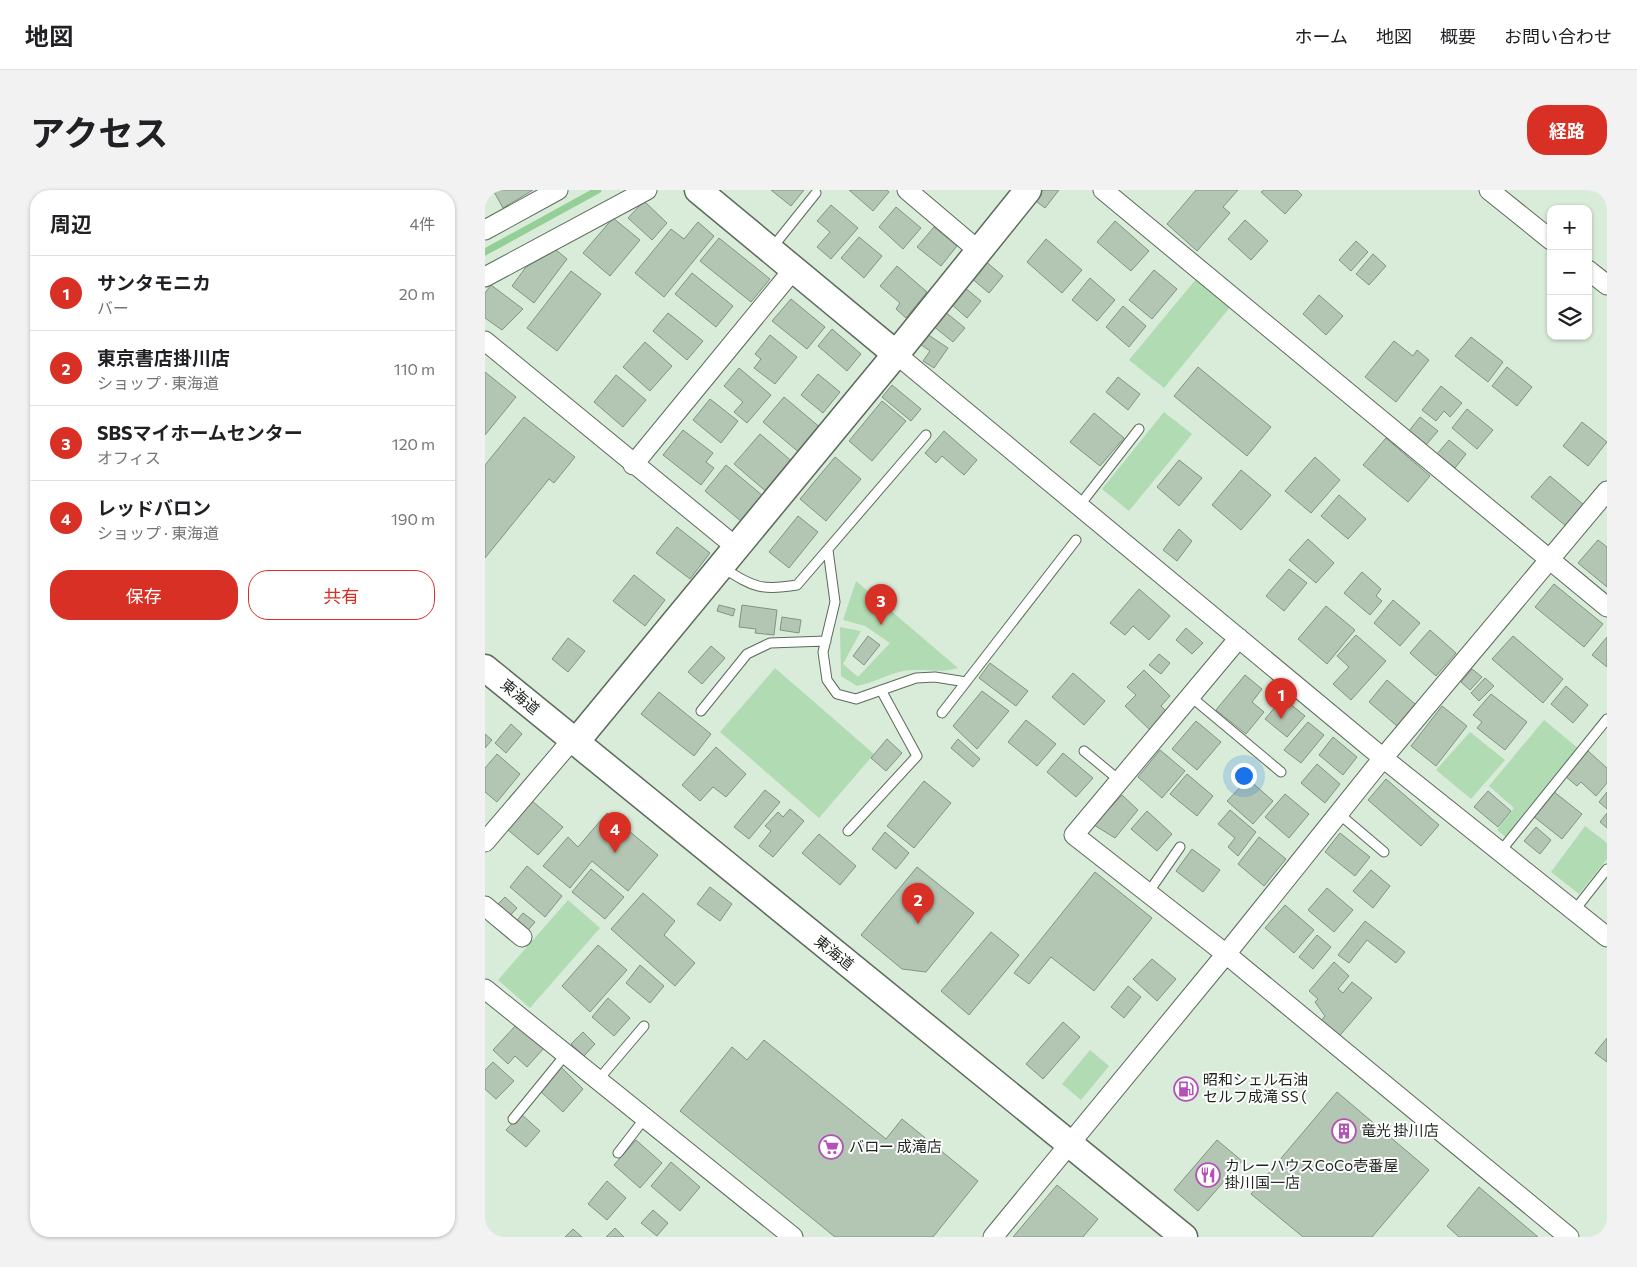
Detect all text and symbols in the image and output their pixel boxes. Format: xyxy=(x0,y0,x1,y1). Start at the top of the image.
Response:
text: 地図 xyxy=(25,21,73,50)
text: ホーム xyxy=(1295,25,1348,47)
text: 地図 xyxy=(1376,25,1412,47)
text: 概要 xyxy=(1440,25,1476,47)
text: お問い合わせ xyxy=(1504,25,1612,47)
button: 経路 xyxy=(1527,105,1607,155)
text: アクセス xyxy=(30,110,168,153)
map controls xyxy=(1547,205,1592,340)
button: + xyxy=(1547,205,1592,250)
text: 周辺 xyxy=(50,211,92,236)
text: 4件 xyxy=(409,214,435,233)
button: − xyxy=(1547,250,1592,295)
text: サンタモニカ xyxy=(97,271,211,294)
text: 1 xyxy=(62,284,70,303)
text: 20 m xyxy=(399,284,435,303)
button: layers xyxy=(1547,295,1592,340)
text: バー xyxy=(97,298,129,317)
text: 東京書店掛川店 xyxy=(97,346,230,369)
text: 2 xyxy=(61,359,71,378)
text: 110 m xyxy=(394,359,435,378)
text: ショップ · 東海道 xyxy=(97,373,219,392)
text: SBSマイホームセンター xyxy=(97,421,303,444)
text: 3 xyxy=(61,434,71,453)
text: 120 m xyxy=(392,434,435,453)
text: オフィス xyxy=(97,448,161,467)
text: レッドバロン xyxy=(97,496,211,519)
text: 4 xyxy=(61,509,71,528)
text: 190 m xyxy=(391,509,435,528)
text: ショップ · 東海道 xyxy=(97,523,219,542)
button: 保存 xyxy=(50,570,238,620)
button: 共有 xyxy=(248,570,435,620)
pin: 3 xyxy=(865,584,897,625)
street label: 東海道 xyxy=(498,675,544,718)
pin: 1 xyxy=(1265,678,1297,719)
your location xyxy=(1231,763,1257,789)
pin: 4 xyxy=(599,812,631,853)
pin: 2 xyxy=(902,883,934,924)
street label: 東海道 xyxy=(811,931,858,973)
place label: 昭和シェル石油 セルフ成滝 SS ( xyxy=(1203,1070,1308,1105)
fuel station icon: 昭和シェル石油 セルフ成滝 SS ( xyxy=(1173,1076,1199,1102)
building icon: 竜光 掛川店 xyxy=(1331,1118,1357,1144)
place label: 竜光 掛川店 xyxy=(1361,1121,1439,1139)
supermarket icon: バロー 成滝店 xyxy=(818,1134,844,1160)
place label: バロー 成滝店 xyxy=(849,1137,942,1155)
place label: カレーハウスCoCo壱番屋 掛川国一店 xyxy=(1225,1156,1398,1191)
restaurant icon: カレーハウスCoCo壱番屋 掛川国一店 xyxy=(1195,1162,1221,1188)

